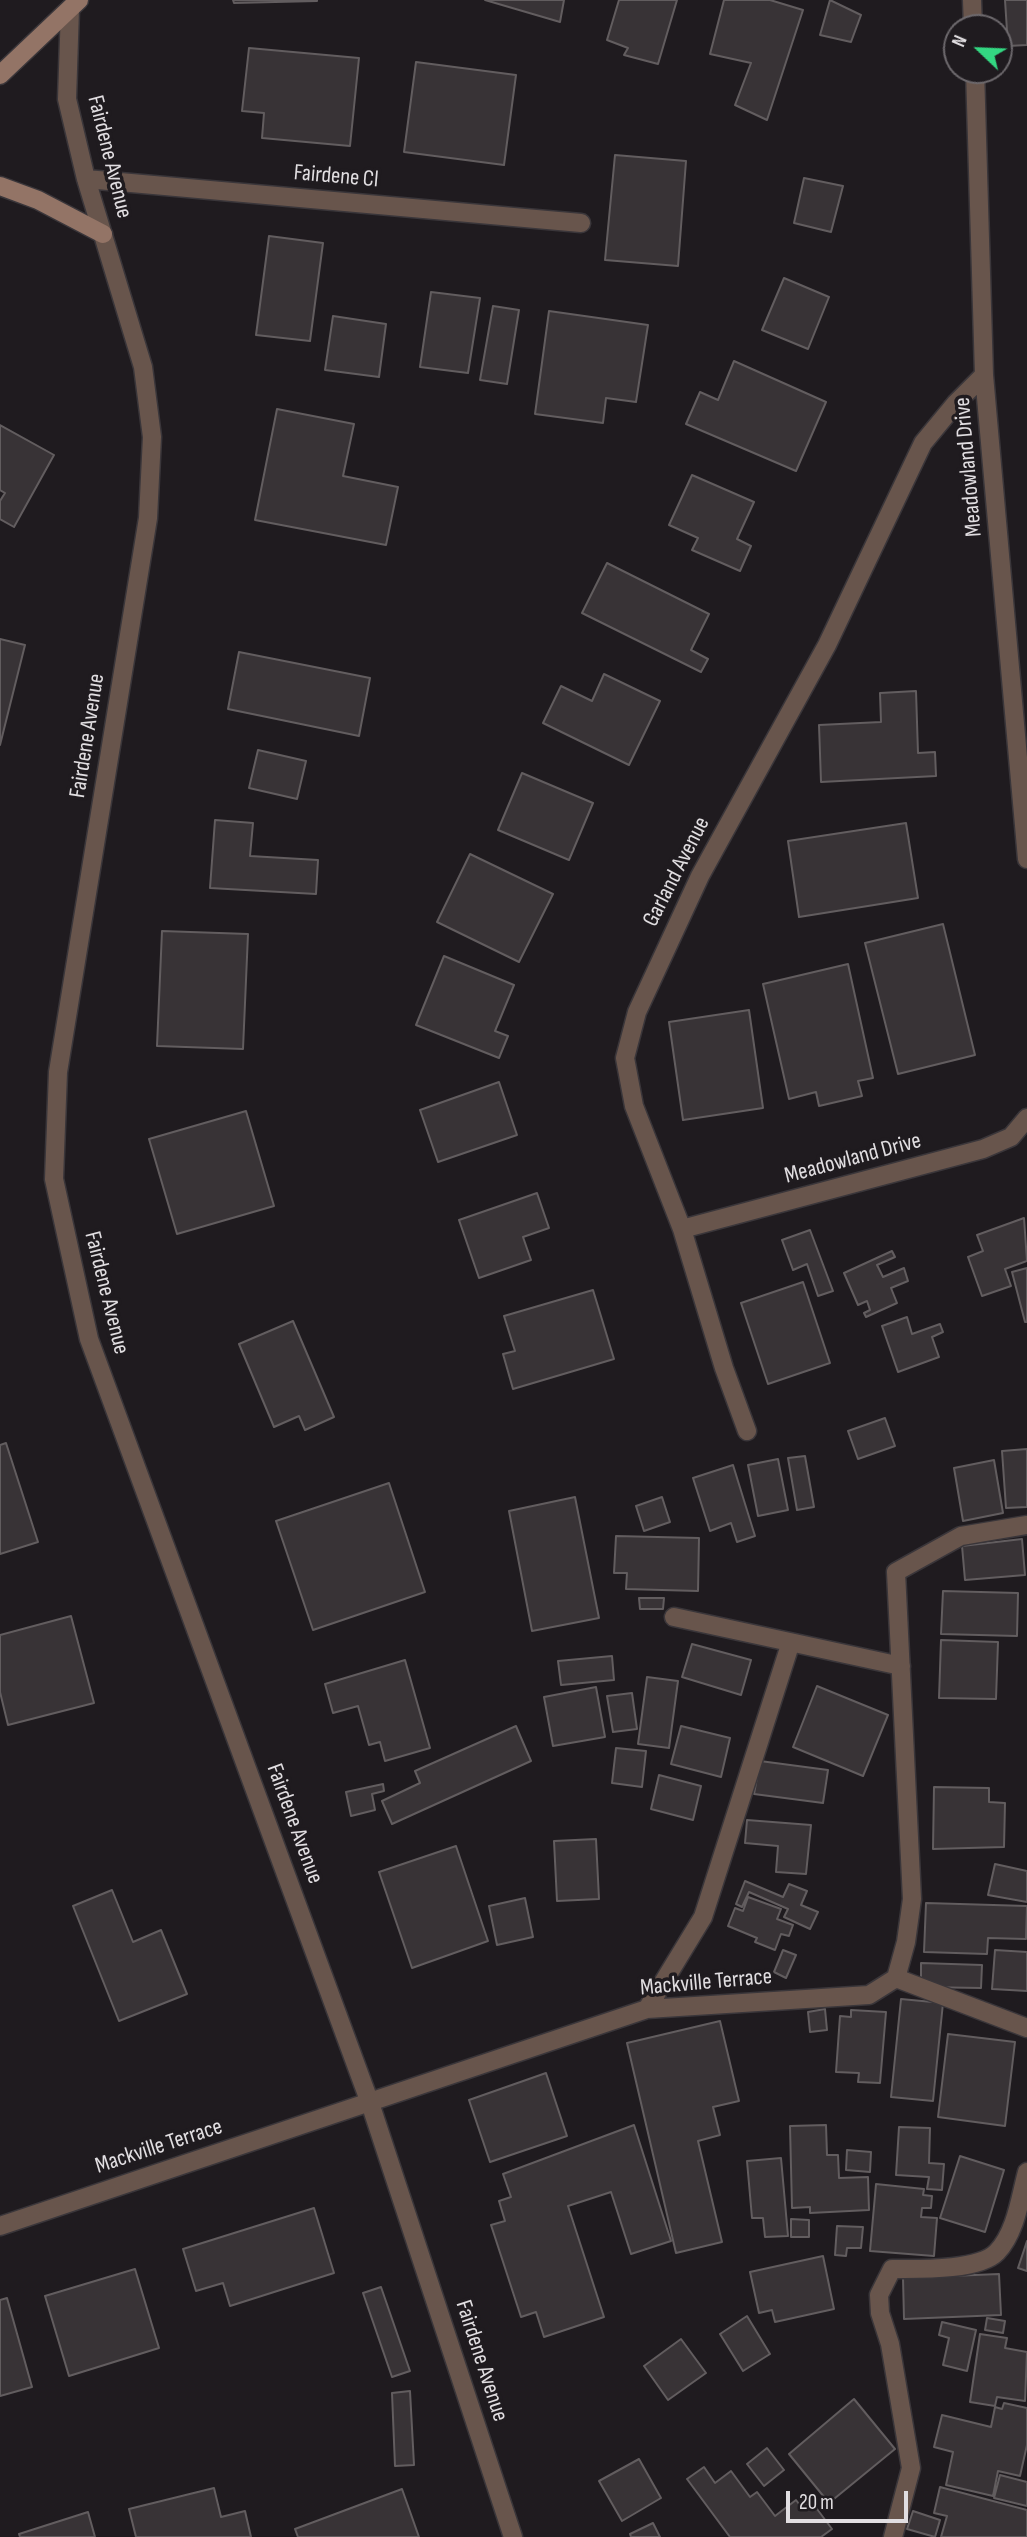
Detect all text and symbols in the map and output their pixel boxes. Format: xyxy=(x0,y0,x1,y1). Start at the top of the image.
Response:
north arrow xyxy=(943,14,1013,84)
text: N xyxy=(947,32,973,51)
street label: Fairdene Avenue xyxy=(80,93,138,221)
street label: Fairdene Cl xyxy=(293,160,379,194)
street label: Meadowland Drive xyxy=(949,396,989,538)
street label: Fairdene Avenue xyxy=(65,672,111,800)
street label: Garland Avenue xyxy=(638,813,716,931)
street label: Meadowland Drive xyxy=(782,1128,924,1190)
street label: Fairdene Avenue xyxy=(77,1229,135,1357)
street label: Fairdene Avenue xyxy=(260,1760,328,1888)
street label: Mackville Terrace xyxy=(639,1963,773,2003)
street label: Mackville Terrace xyxy=(92,2113,226,2181)
street label: Fairdene Avenue xyxy=(448,2297,514,2425)
scale bar xyxy=(789,2478,912,2522)
text: 20 m xyxy=(799,2490,834,2515)

